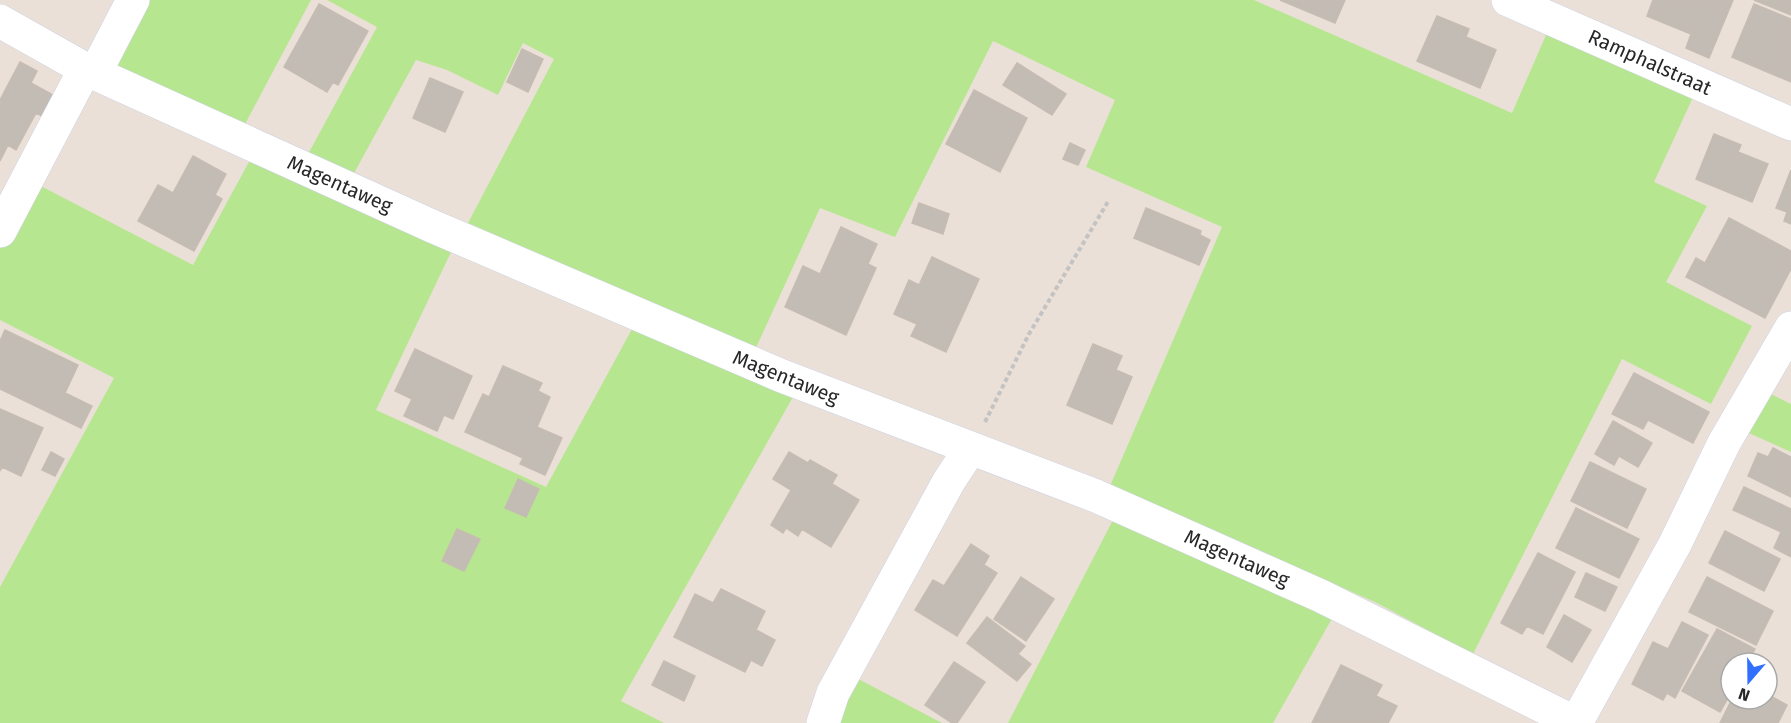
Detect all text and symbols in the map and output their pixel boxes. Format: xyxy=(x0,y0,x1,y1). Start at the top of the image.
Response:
street label: Ramphalstraat xyxy=(1585,24,1716,100)
street label: Magentaweg xyxy=(284,150,397,218)
street label: Magentaweg xyxy=(729,345,843,409)
street label: Magentaweg xyxy=(1181,524,1294,592)
north arrow xyxy=(1719,651,1779,711)
text: N xyxy=(1736,684,1752,705)

